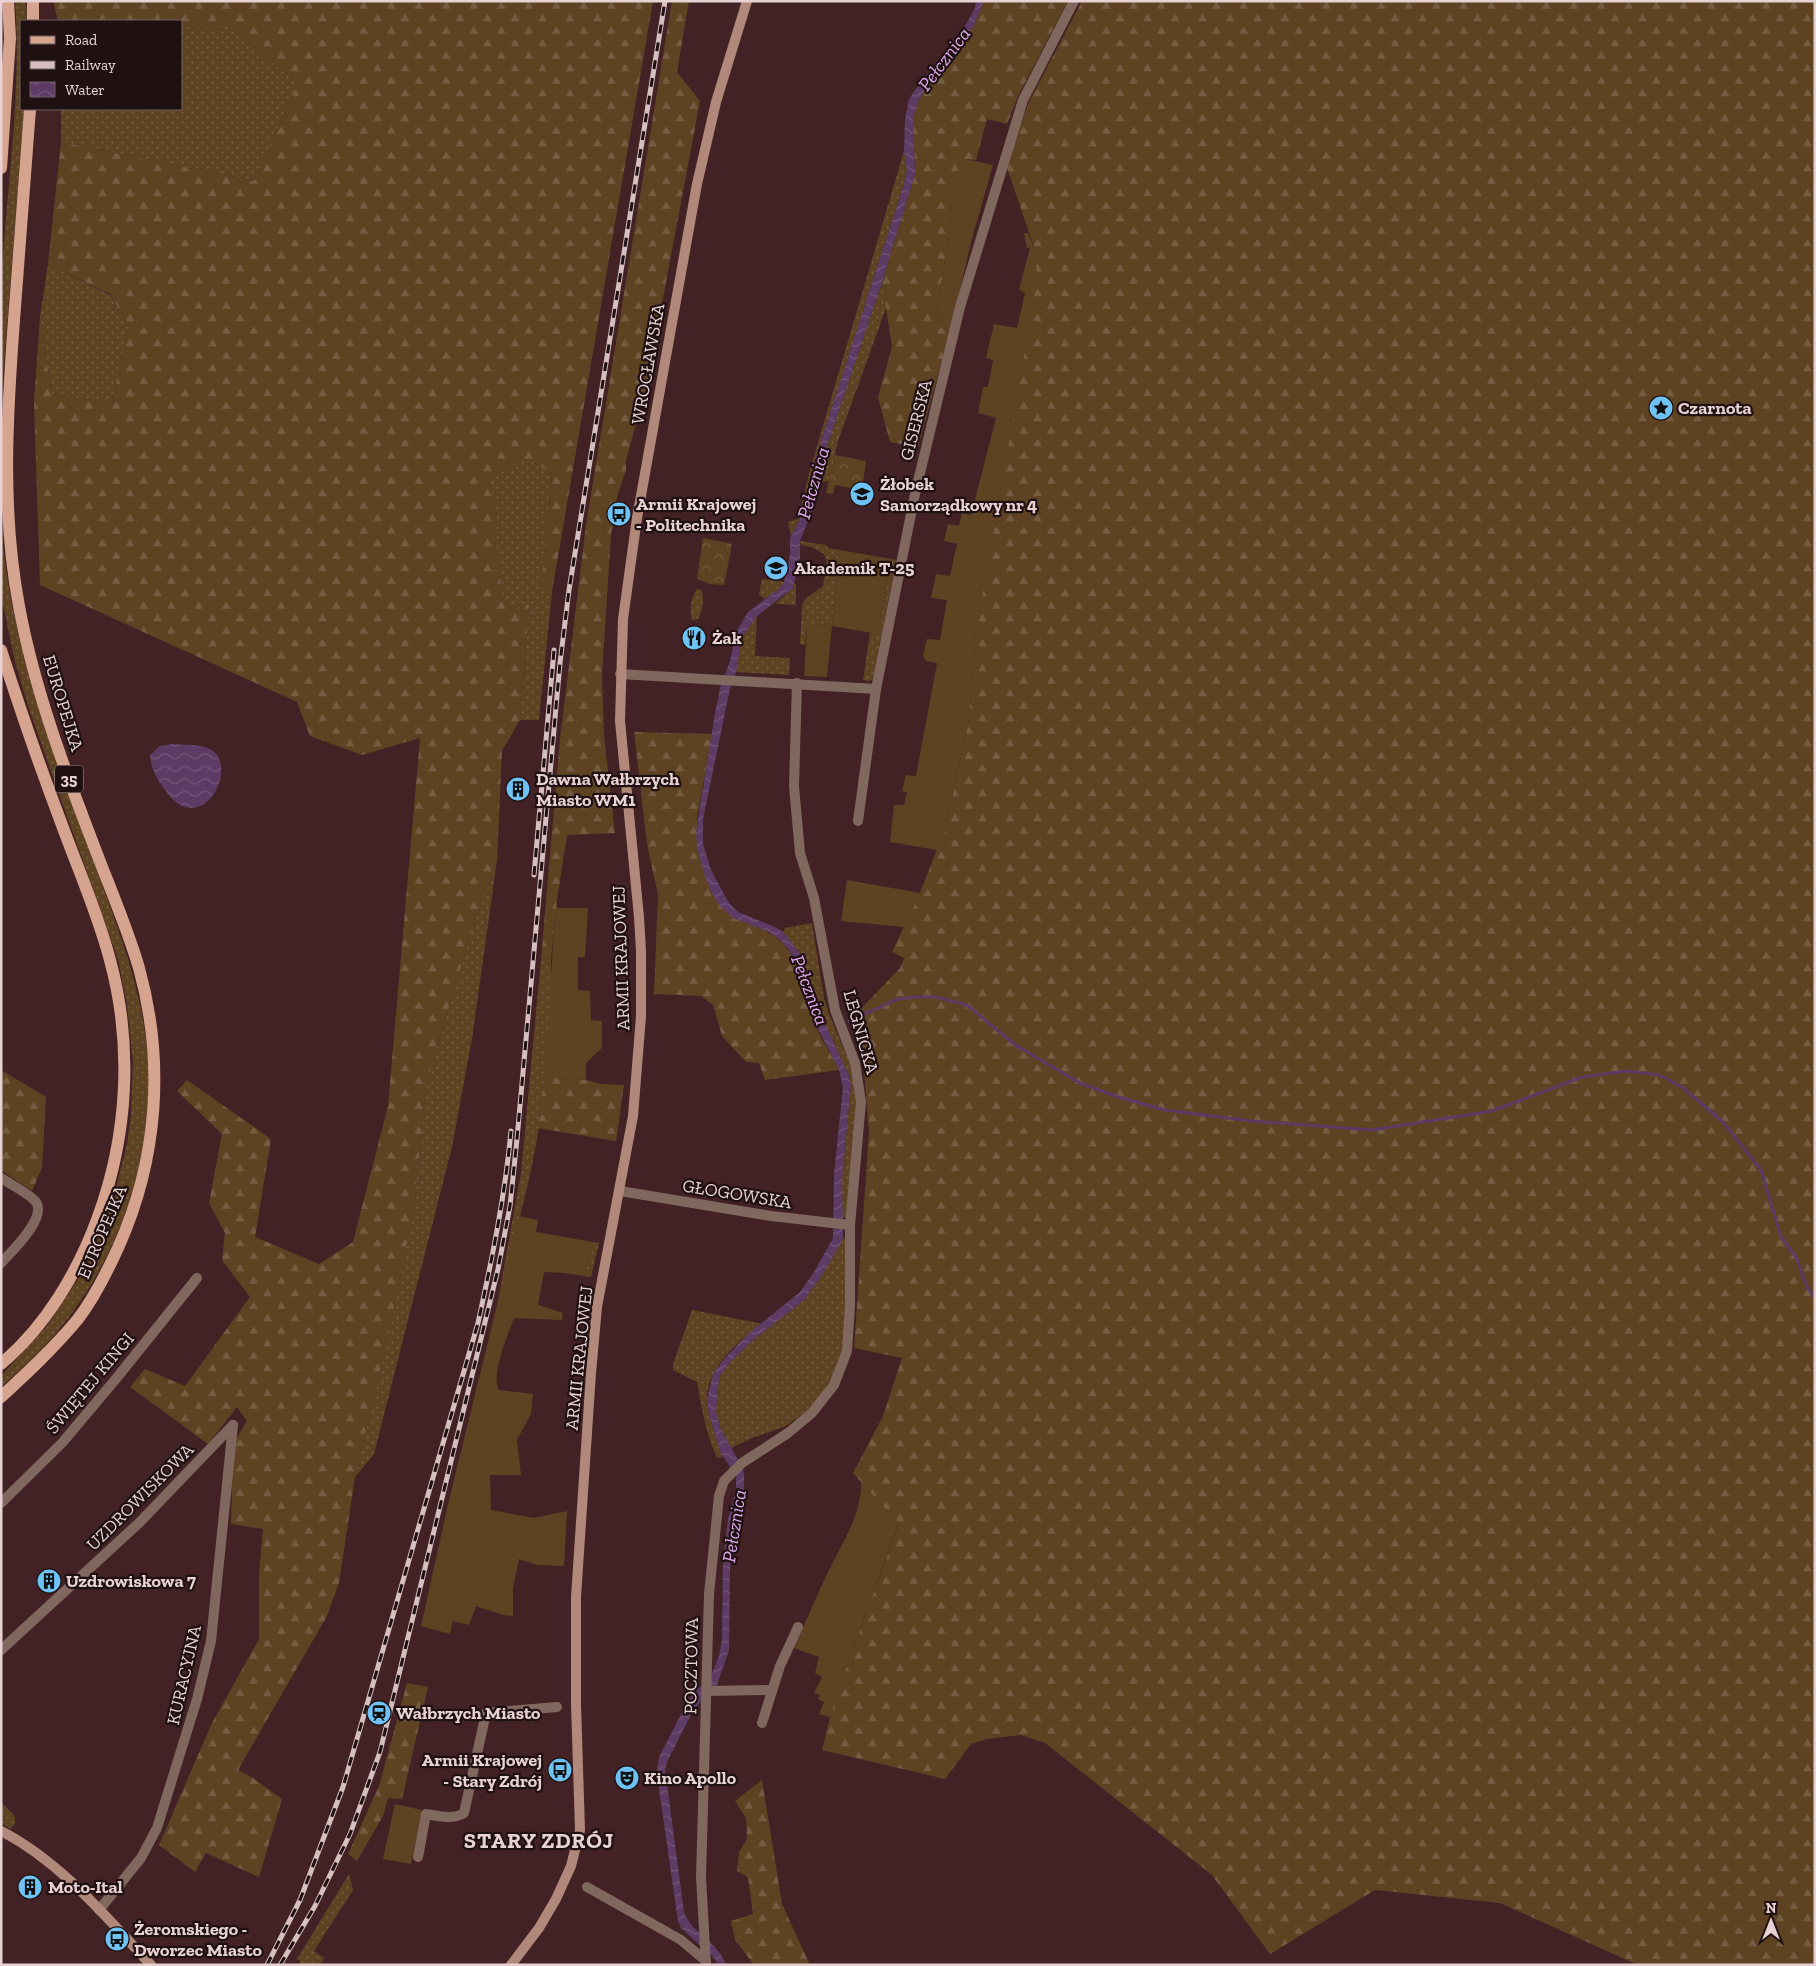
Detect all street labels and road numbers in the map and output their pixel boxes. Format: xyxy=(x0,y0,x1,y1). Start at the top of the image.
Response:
street label: WROCŁAWSKA xyxy=(627,301,670,426)
street label: GISERSKA xyxy=(895,377,937,463)
street label: EUROPEJKA xyxy=(38,652,88,754)
road number: 35 xyxy=(55,766,83,792)
street label: ARMII KRAJOWEJ xyxy=(607,885,635,1031)
street label: LEGNICKA xyxy=(838,987,884,1077)
street label: GŁOGOWSKA xyxy=(681,1175,793,1214)
street label: EUROPEJKA xyxy=(72,1182,132,1282)
street label: ARMII KRAJOWEJ xyxy=(560,1285,598,1431)
street label: ŚWIĘTEJ KINGI xyxy=(41,1328,139,1438)
street label: UZDROWISKOWA xyxy=(82,1438,199,1555)
street label: POCZTOWA xyxy=(679,1617,703,1715)
street label: KURACYJNA xyxy=(162,1623,206,1727)

